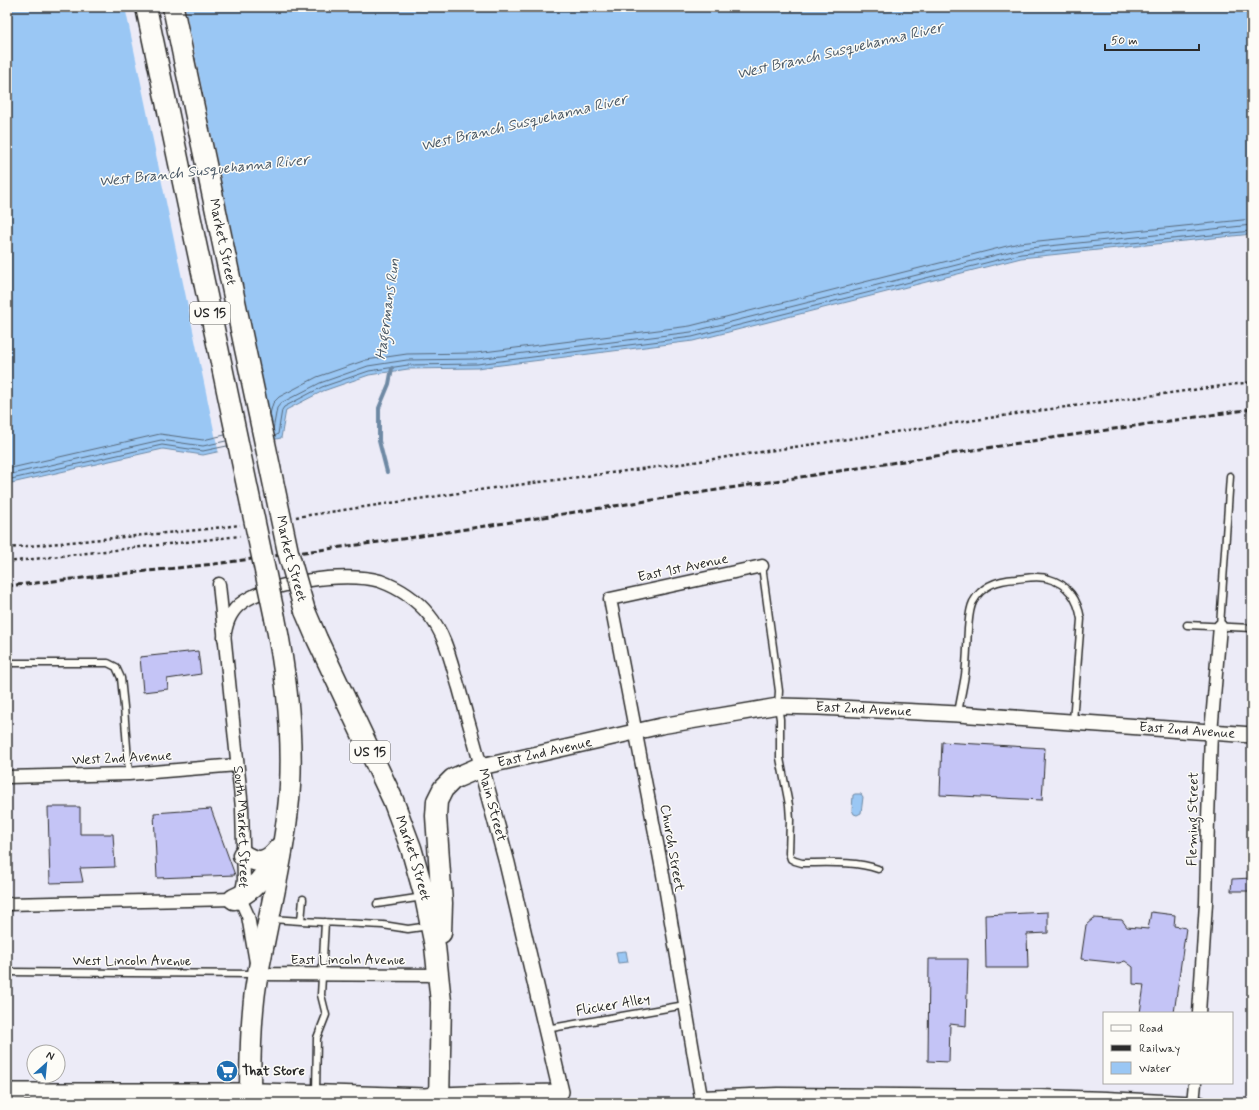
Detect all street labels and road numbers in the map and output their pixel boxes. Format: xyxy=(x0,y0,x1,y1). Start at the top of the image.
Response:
street label: Market Street xyxy=(205,197,240,287)
road number: US 15 xyxy=(190,302,230,324)
street label: Market Street xyxy=(272,514,311,604)
street label: East 1st Avenue xyxy=(636,550,730,586)
street label: East 2nd Avenue xyxy=(815,698,912,721)
street label: East 2nd Avenue xyxy=(1138,718,1236,743)
street label: East 2nd Avenue xyxy=(496,733,594,772)
road number: US 15 xyxy=(350,741,390,763)
street label: West 2nd Avenue xyxy=(71,746,173,770)
street label: South Market Street xyxy=(229,765,253,890)
street label: Main Street xyxy=(474,766,511,844)
street label: Fleming Street xyxy=(1183,771,1205,866)
street label: Church Street xyxy=(655,803,689,894)
street label: Market Street xyxy=(391,813,435,902)
street label: East Lincoln Avenue xyxy=(291,951,406,969)
street label: West Lincoln Avenue xyxy=(73,952,192,970)
street label: Flicker Alley xyxy=(574,990,652,1020)

